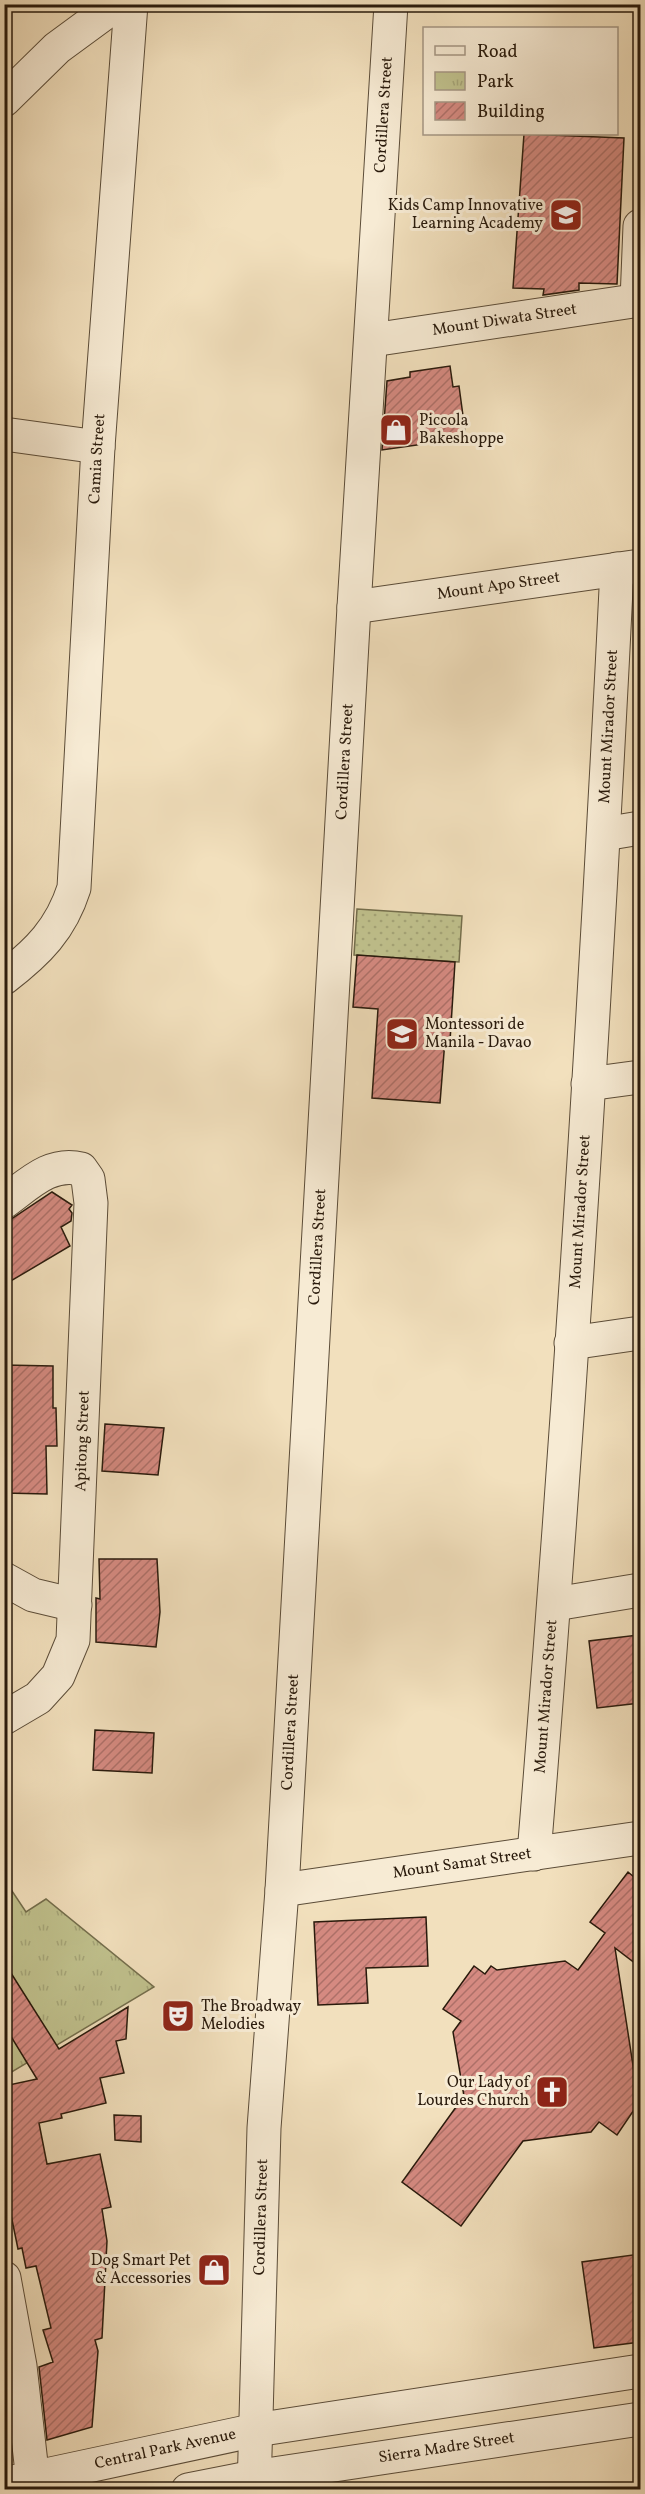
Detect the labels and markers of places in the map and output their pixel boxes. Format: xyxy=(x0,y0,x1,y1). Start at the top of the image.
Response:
place label: Kids Camp Innovative Learning Academy xyxy=(388,195,543,235)
school or university icon: Kids Camp Innovative Learning Academy xyxy=(548,197,584,233)
place label: Piccola Bakeshoppe xyxy=(419,410,504,450)
shop icon: Piccola Bakeshoppe xyxy=(378,412,414,448)
place label: Montessori de Manila - Davao xyxy=(425,1014,532,1054)
school or university icon: Montessori de Manila - Davao xyxy=(384,1016,420,1052)
place label: The Broadway Melodies xyxy=(201,1996,301,2036)
theatre icon: The Broadway Melodies xyxy=(160,1998,196,2034)
place label: Our Lady of Lourdes Church xyxy=(417,2072,531,2112)
church icon: Our Lady of Lourdes Church xyxy=(534,2074,570,2110)
place label: Dog Smart Pet & Accessories xyxy=(91,2250,191,2290)
shop icon: Dog Smart Pet & Accessories xyxy=(196,2252,232,2288)

